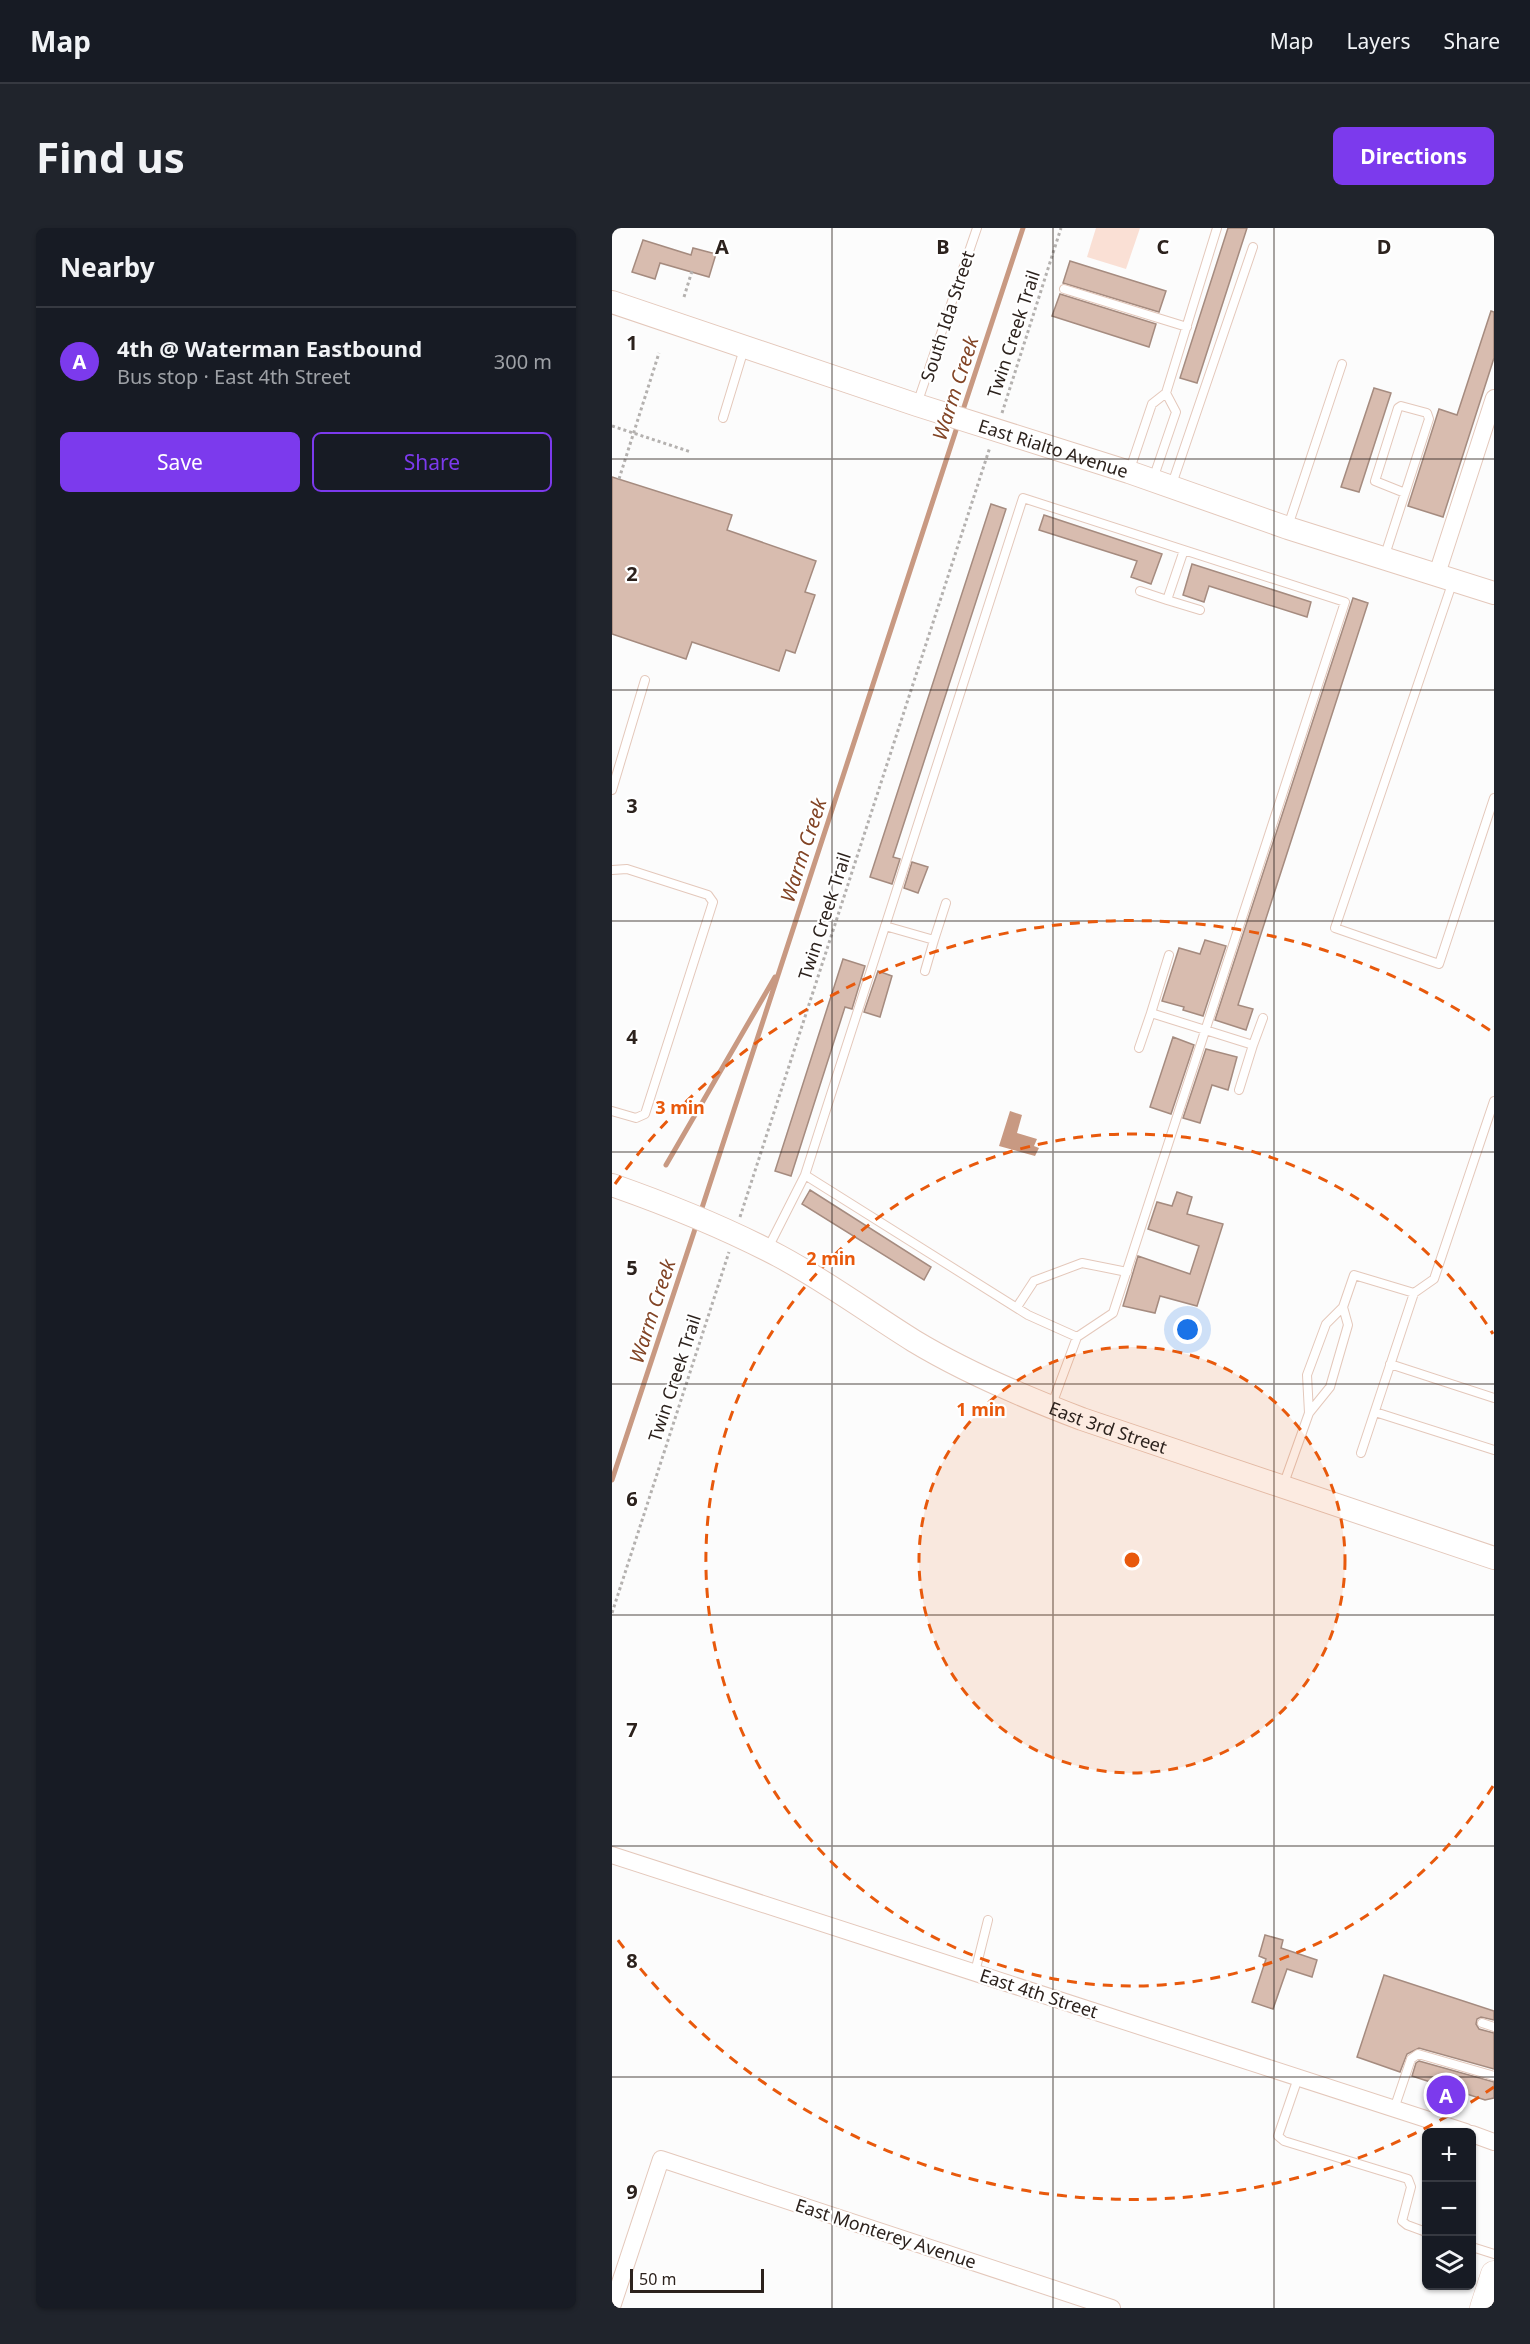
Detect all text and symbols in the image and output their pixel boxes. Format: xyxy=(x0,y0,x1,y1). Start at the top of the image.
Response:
text: Map xyxy=(30,22,91,60)
text: Map xyxy=(1270,27,1314,55)
text: Layers xyxy=(1347,27,1411,55)
text: Share xyxy=(1444,27,1500,55)
button: Directions xyxy=(1333,127,1494,185)
text: Find us xyxy=(36,128,185,185)
text: A xyxy=(715,233,729,260)
text: B xyxy=(936,233,950,260)
text: C xyxy=(1157,233,1170,260)
text: D xyxy=(1377,233,1391,260)
street label: South Ida Street xyxy=(915,247,980,385)
text: Nearby xyxy=(60,249,155,285)
street label: Twin Creek Trail xyxy=(981,267,1045,401)
text: 1 xyxy=(626,329,638,356)
water label: Warm Creek xyxy=(925,331,985,443)
text: 4th @ Waterman Eastbound xyxy=(117,333,422,363)
text: A xyxy=(73,348,86,375)
text: 300 m xyxy=(494,348,552,375)
text: Bus stop · East 4th Street xyxy=(117,363,351,390)
street label: East Rialto Avenue xyxy=(975,413,1131,483)
button: Save xyxy=(60,432,300,492)
button: Share xyxy=(312,432,552,492)
text: 2 xyxy=(626,560,638,587)
text: 3 xyxy=(626,792,638,819)
water label: Warm Creek xyxy=(773,793,833,905)
street label: Twin Creek Trail xyxy=(792,849,856,983)
text: 4 xyxy=(626,1023,638,1050)
text: 3 min xyxy=(655,1095,705,1119)
text: 2 min xyxy=(806,1246,856,1270)
water label: Warm Creek xyxy=(622,1254,682,1366)
text: 5 xyxy=(626,1254,638,1281)
street label: Twin Creek Trail xyxy=(642,1311,706,1445)
your location xyxy=(1173,1315,1202,1344)
street label: East 3rd Street xyxy=(1046,1395,1171,1459)
text: 1 min xyxy=(956,1397,1006,1421)
text: 6 xyxy=(626,1485,638,1512)
centre of rings xyxy=(1122,1550,1142,1570)
text: 7 xyxy=(626,1716,638,1743)
text: 8 xyxy=(626,1947,638,1974)
street label: East 4th Street xyxy=(977,1963,1102,2024)
pin: A xyxy=(1426,2072,1466,2118)
map controls xyxy=(1422,2128,1476,2290)
button: + xyxy=(1422,2128,1476,2182)
text: 9 xyxy=(626,2178,638,2205)
button: − xyxy=(1422,2182,1476,2236)
street label: East Monterey Avenue xyxy=(792,2192,980,2274)
button: layers xyxy=(1422,2236,1476,2290)
scale bar xyxy=(630,2266,764,2294)
text: 50 m xyxy=(639,2268,676,2290)

